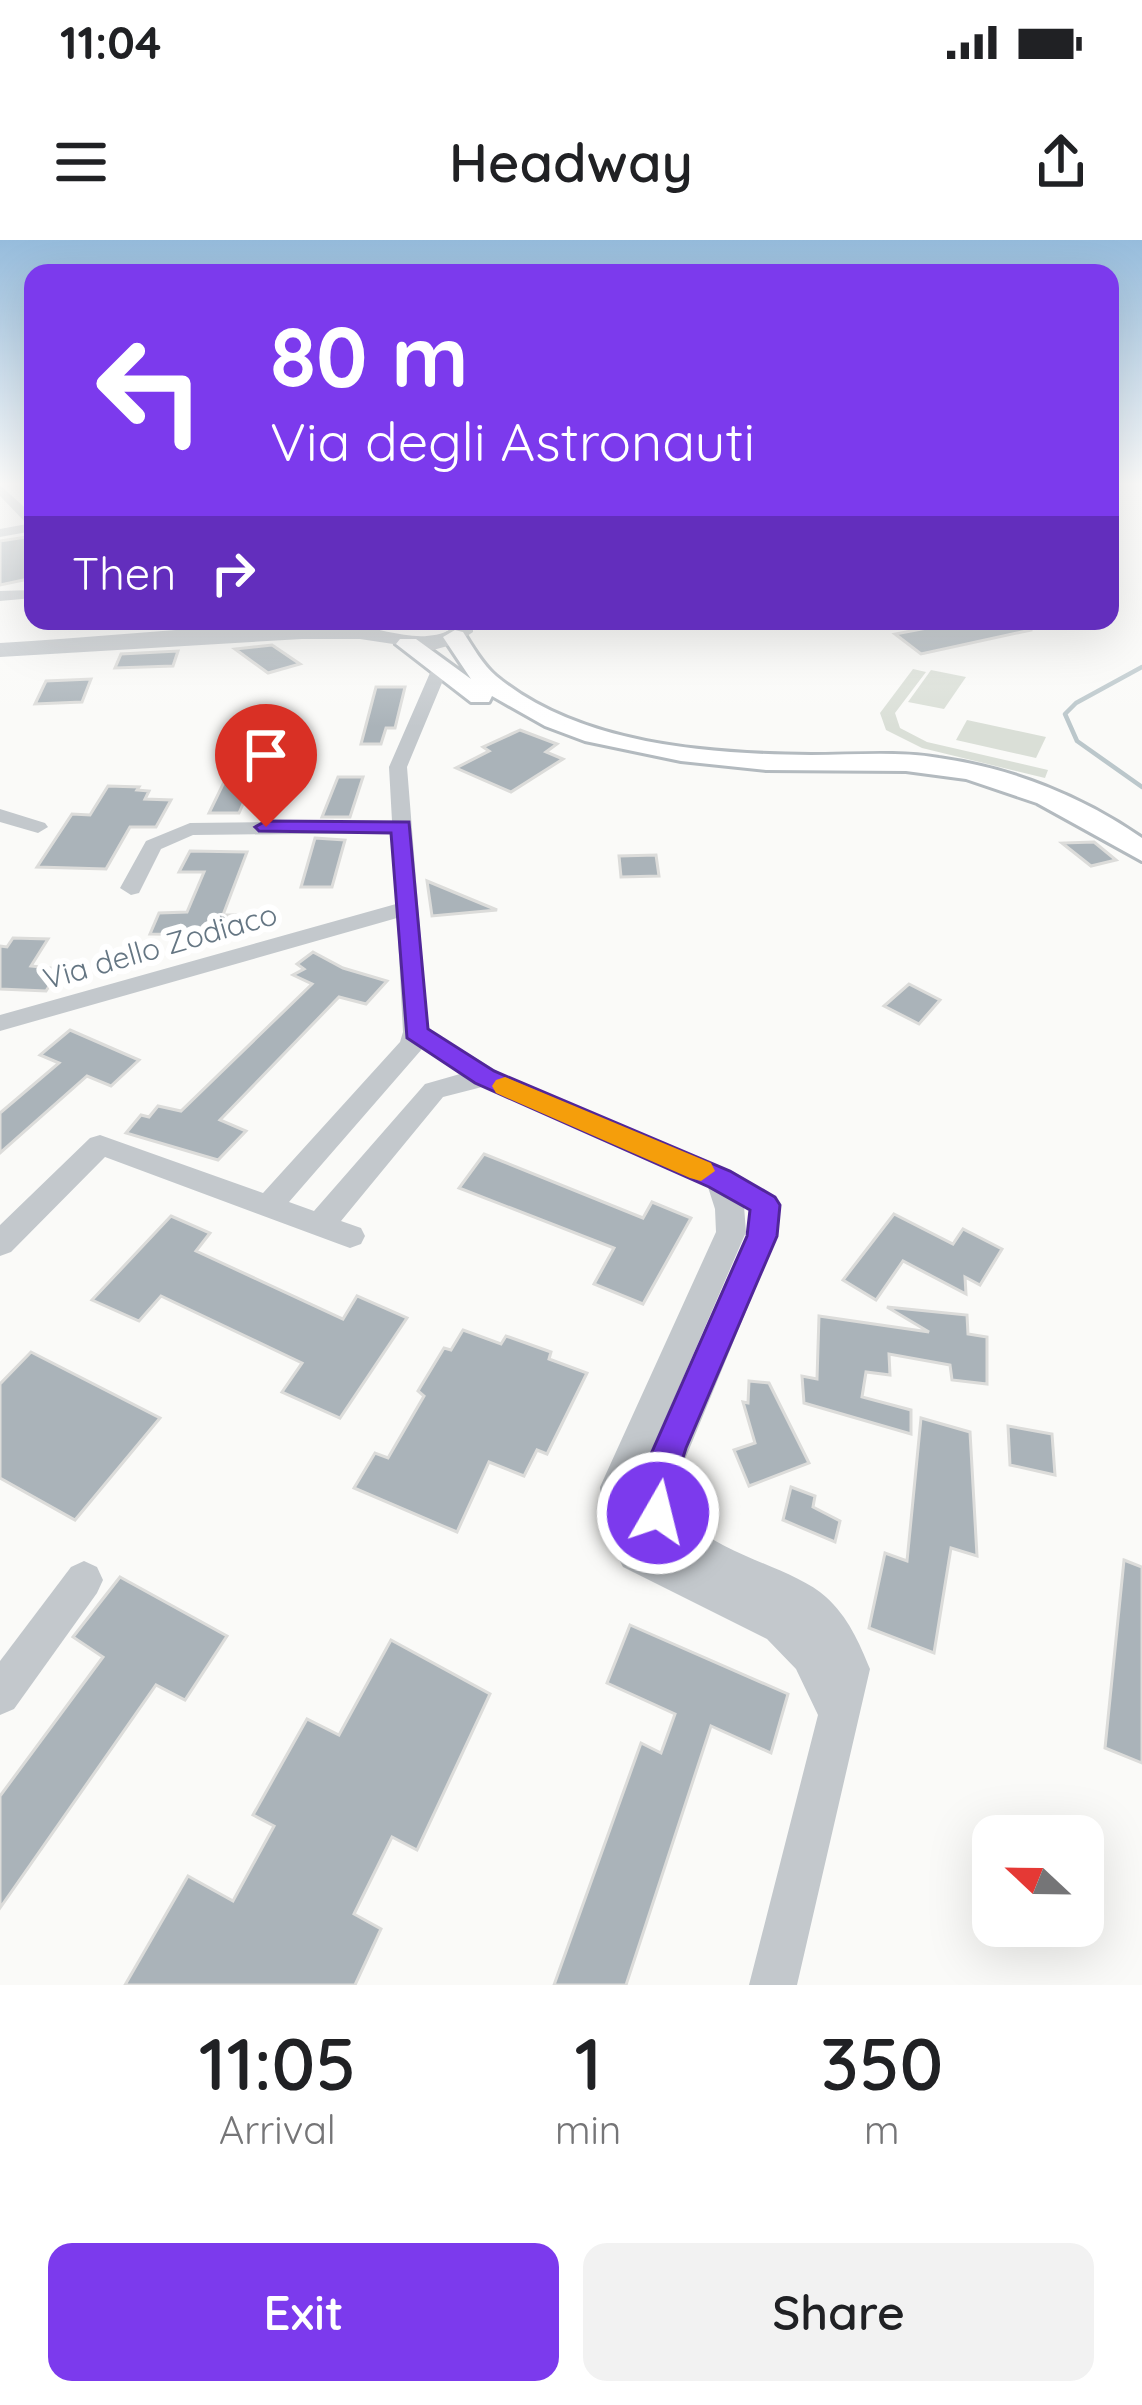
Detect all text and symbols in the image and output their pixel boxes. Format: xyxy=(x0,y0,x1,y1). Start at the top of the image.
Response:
text: 11:04 xyxy=(60,14,161,70)
text: Headway xyxy=(449,128,693,196)
icon: menu xyxy=(48,129,114,195)
icon: share xyxy=(1028,129,1094,195)
text: 80 m xyxy=(270,303,469,408)
icon: left xyxy=(72,312,228,468)
text: Via degli Astronauti xyxy=(270,407,755,475)
icon: right xyxy=(200,540,266,606)
text: Then xyxy=(72,545,176,601)
pin xyxy=(215,704,317,827)
icon: arrive xyxy=(233,722,299,788)
street label: Via dello Zodiaco xyxy=(39,894,281,998)
position arrow xyxy=(595,1450,721,1576)
north arrow xyxy=(972,1815,1104,1947)
map controls xyxy=(972,1815,1104,1947)
text: 11:05 xyxy=(199,2018,356,2108)
text: 1 xyxy=(574,2018,602,2108)
text: 350 xyxy=(820,2018,943,2108)
text: Arrival xyxy=(219,2105,336,2154)
text: min xyxy=(555,2105,621,2154)
text: m xyxy=(864,2105,899,2154)
button: Exit xyxy=(48,2243,559,2381)
button: Share xyxy=(583,2243,1094,2381)

